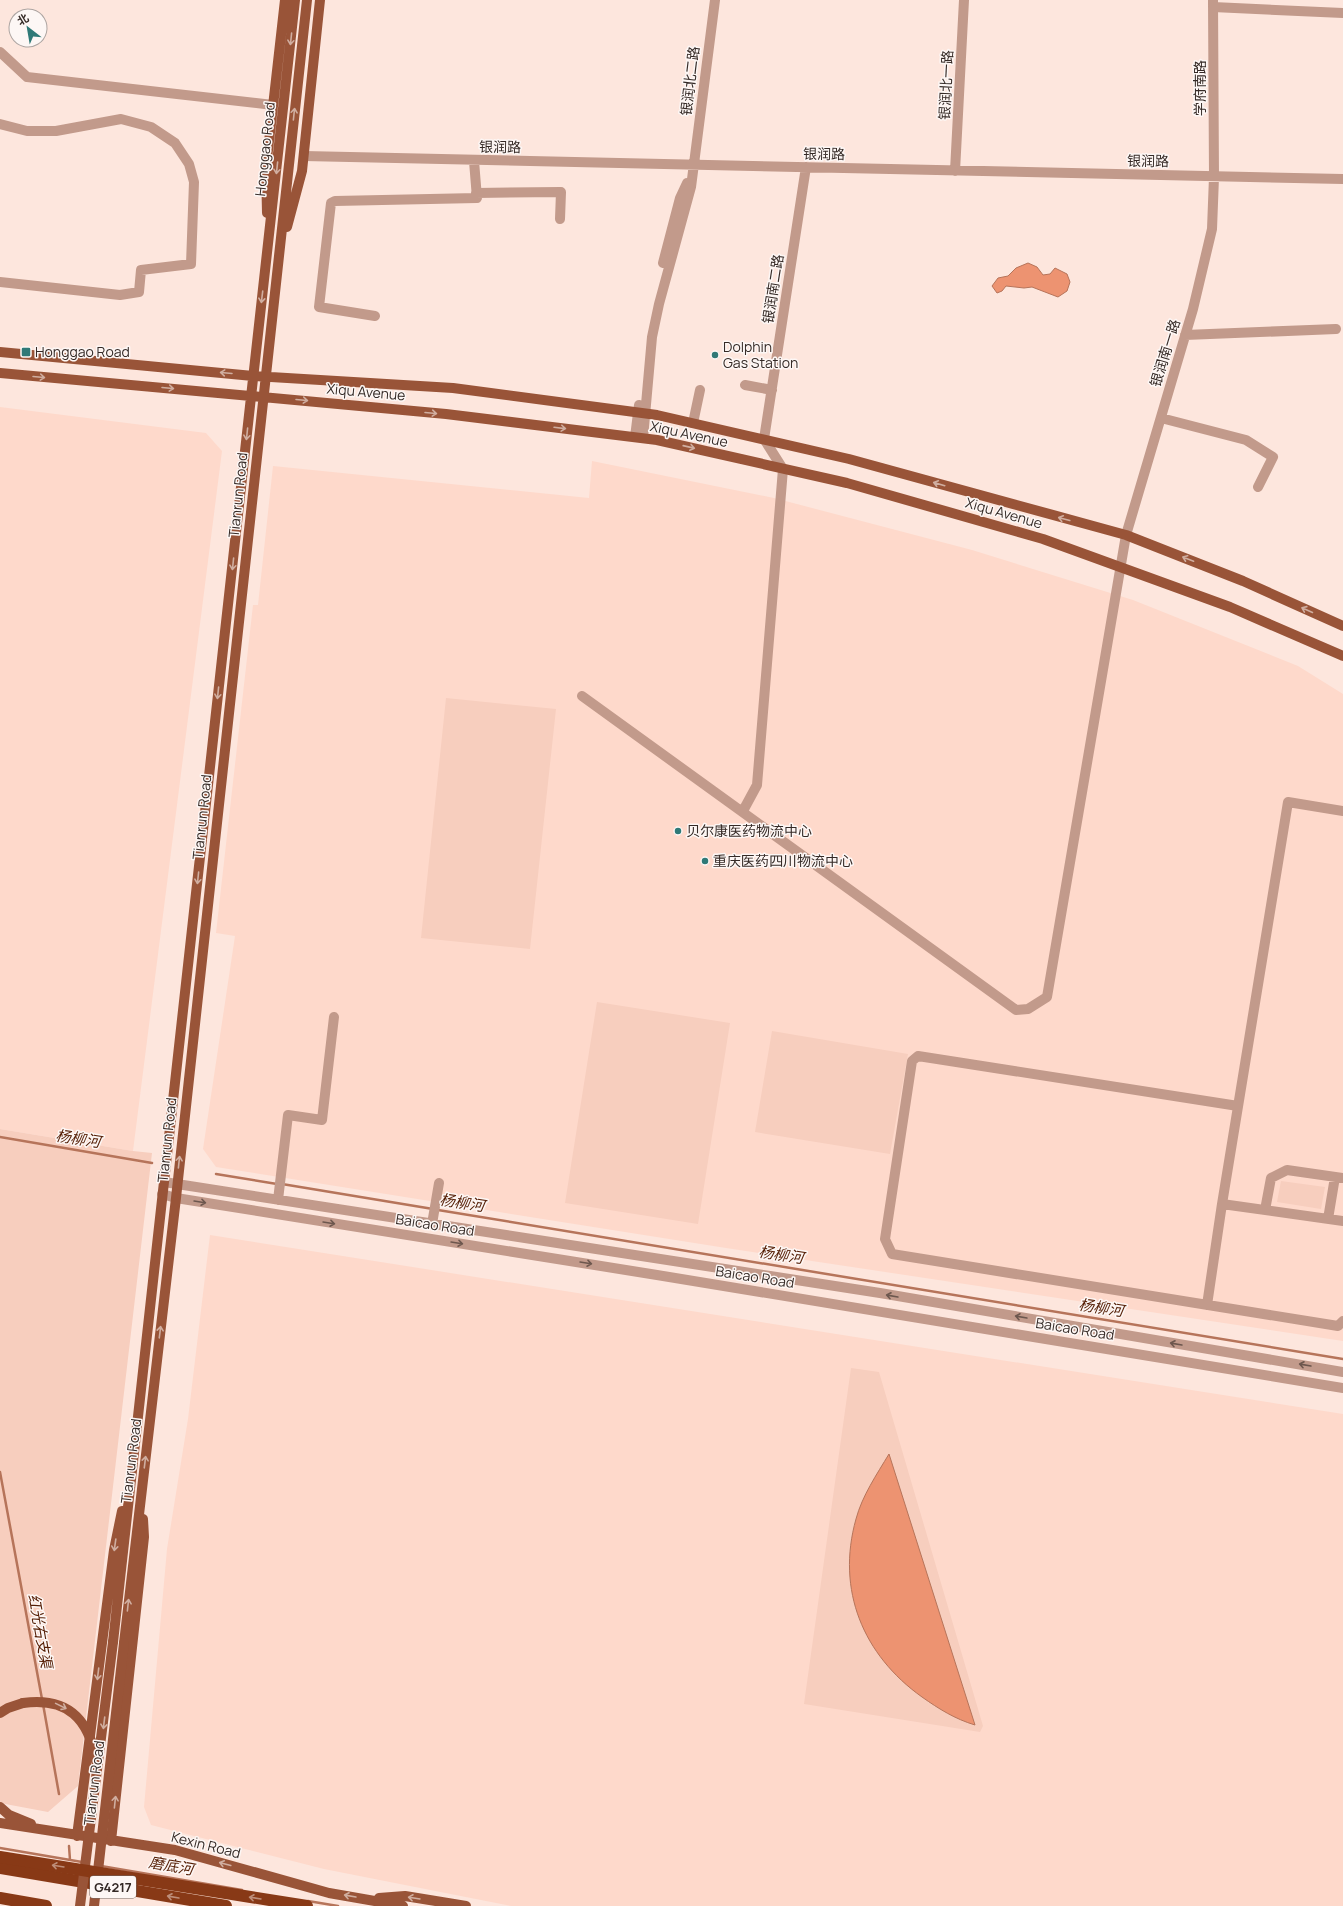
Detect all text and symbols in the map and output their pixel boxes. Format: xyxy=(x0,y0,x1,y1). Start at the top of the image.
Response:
north arrow xyxy=(8,8,48,48)
text: 北 xyxy=(14,10,31,28)
one-way arrow xyxy=(287,32,295,45)
street label: 银润北二路 xyxy=(676,45,703,117)
street label: 银润北一路 xyxy=(934,50,957,120)
street label: 学府南路 xyxy=(1190,60,1209,116)
street label: Honggao Road xyxy=(250,101,279,197)
one-way arrow xyxy=(290,108,298,121)
street label: 银润路 xyxy=(479,137,521,156)
street label: 银润路 xyxy=(803,144,845,163)
street label: 银润路 xyxy=(1127,151,1169,170)
one-way arrow xyxy=(273,161,281,174)
street label: 银润南二路 xyxy=(758,253,787,325)
one-way arrow xyxy=(258,290,266,303)
street label: 银润南一路 xyxy=(1145,317,1184,389)
place label: Dolphin Gas Station xyxy=(723,337,798,372)
place label: Honggao Road xyxy=(35,342,130,361)
marker: Honggao Road xyxy=(20,346,32,358)
marker: Dolphin Gas Station xyxy=(710,350,720,360)
one-way arrow xyxy=(220,370,233,377)
one-way arrow xyxy=(32,373,45,380)
street label: Xiqu Avenue xyxy=(326,379,406,404)
one-way arrow xyxy=(161,385,174,392)
one-way arrow xyxy=(295,397,308,404)
one-way arrow xyxy=(424,409,437,416)
street label: Xiqu Avenue xyxy=(648,416,730,451)
one-way arrow xyxy=(553,424,566,432)
one-way arrow xyxy=(244,428,251,441)
one-way arrow xyxy=(682,444,695,452)
street label: Tianrun Road xyxy=(224,452,251,538)
one-way arrow xyxy=(933,480,946,487)
street label: Xiqu Avenue xyxy=(964,492,1045,533)
one-way arrow xyxy=(1058,515,1071,522)
one-way arrow xyxy=(1182,555,1194,563)
one-way arrow xyxy=(229,557,237,570)
one-way arrow xyxy=(1302,606,1314,613)
one-way arrow xyxy=(215,686,222,699)
street label: Tianrun Road xyxy=(188,774,215,860)
place label: 贝尔康医药物流中心 xyxy=(686,821,812,840)
marker: 贝尔康医药物流中心 xyxy=(673,826,683,836)
place label: 重庆医药四川物流中心 xyxy=(713,851,853,870)
marker: 重庆医药四川物流中心 xyxy=(700,856,710,866)
one-way arrow xyxy=(194,871,202,884)
street label: Tianrun Road xyxy=(153,1097,180,1183)
water label: 杨柳河 xyxy=(54,1125,105,1153)
one-way arrow xyxy=(175,1155,182,1168)
water label: 杨柳河 xyxy=(438,1189,489,1217)
one-way arrow xyxy=(193,1198,206,1206)
street label: Baicao Road xyxy=(394,1209,476,1240)
one-way arrow xyxy=(322,1219,335,1227)
one-way arrow xyxy=(450,1239,463,1247)
water label: 杨柳河 xyxy=(757,1241,808,1269)
one-way arrow xyxy=(579,1260,592,1268)
street label: Baicao Road xyxy=(714,1261,796,1292)
one-way arrow xyxy=(886,1291,899,1299)
water label: 杨柳河 xyxy=(1077,1294,1128,1322)
one-way arrow xyxy=(1014,1313,1027,1321)
street label: Baicao Road xyxy=(1034,1313,1116,1344)
one-way arrow xyxy=(156,1326,164,1339)
one-way arrow xyxy=(1170,1339,1183,1347)
one-way arrow xyxy=(1298,1361,1311,1369)
street label: Tianrun Road xyxy=(116,1417,145,1504)
one-way arrow xyxy=(141,1455,148,1468)
one-way arrow xyxy=(111,1538,119,1551)
water label: 红光右支渠 xyxy=(24,1592,58,1672)
one-way arrow xyxy=(124,1599,132,1612)
one-way arrow xyxy=(94,1667,102,1680)
one-way arrow xyxy=(54,1703,66,1710)
one-way arrow xyxy=(100,1716,107,1729)
street label: Tianrun Road xyxy=(79,1739,108,1826)
one-way arrow xyxy=(111,1796,119,1809)
street label: Kexin Road xyxy=(170,1827,243,1862)
water label: 磨底河 xyxy=(147,1851,198,1880)
one-way arrow xyxy=(218,1860,231,1867)
one-way arrow xyxy=(51,1862,64,1870)
road number: G4217 xyxy=(90,1876,136,1898)
one-way arrow xyxy=(344,1892,357,1900)
one-way arrow xyxy=(167,1893,180,1901)
one-way arrow xyxy=(408,1893,421,1901)
one-way arrow xyxy=(249,1894,262,1902)

